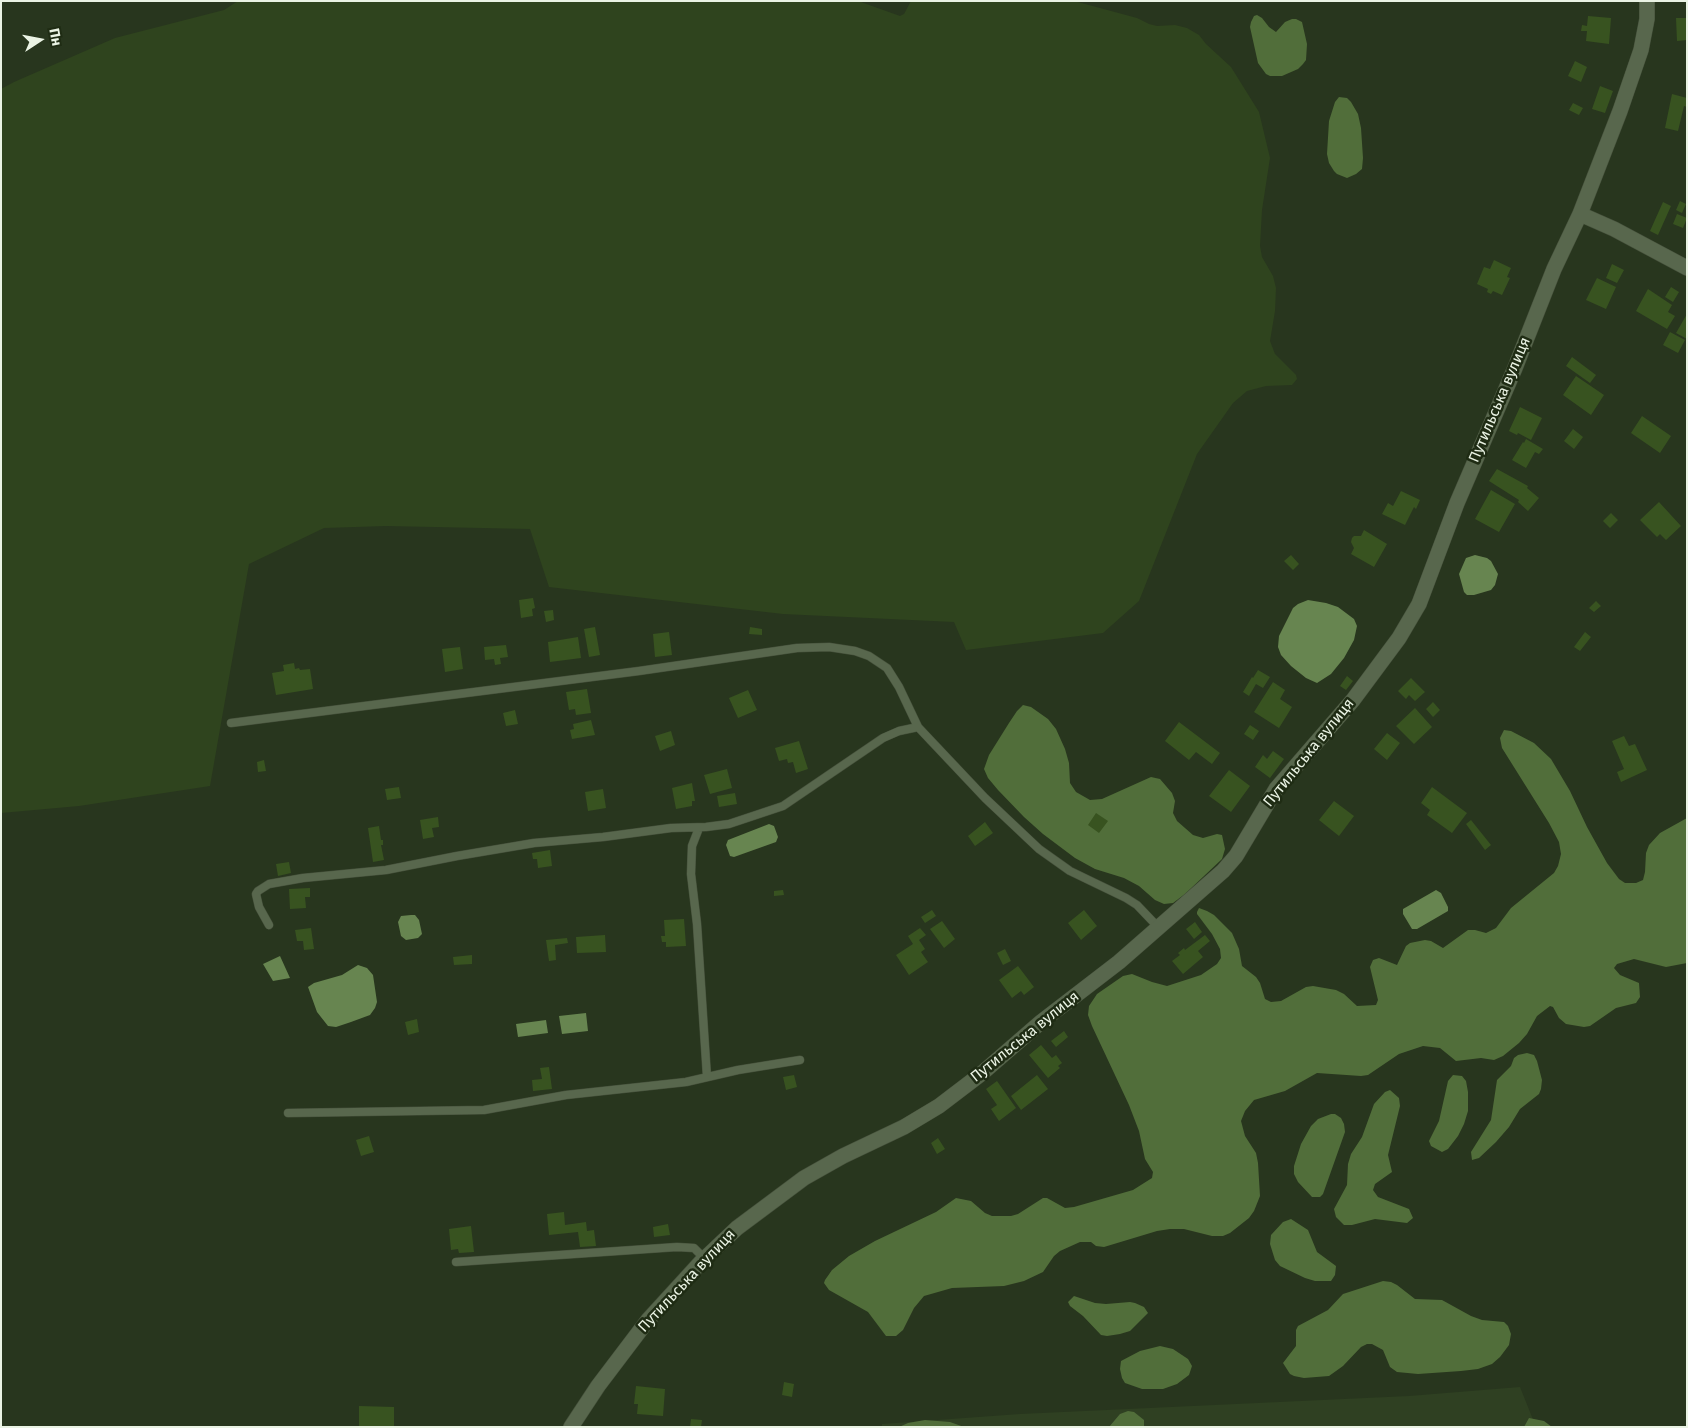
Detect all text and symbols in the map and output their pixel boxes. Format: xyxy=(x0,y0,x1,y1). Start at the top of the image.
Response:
north arrow xyxy=(15,15,65,65)
text: Пн xyxy=(45,27,65,47)
street label: Путильська вулиця xyxy=(1465,335,1535,465)
street label: Путильська вулиця xyxy=(1260,695,1358,811)
street label: Путильська вулиця xyxy=(967,988,1083,1086)
street label: Путильська вулиця xyxy=(635,1226,739,1336)

